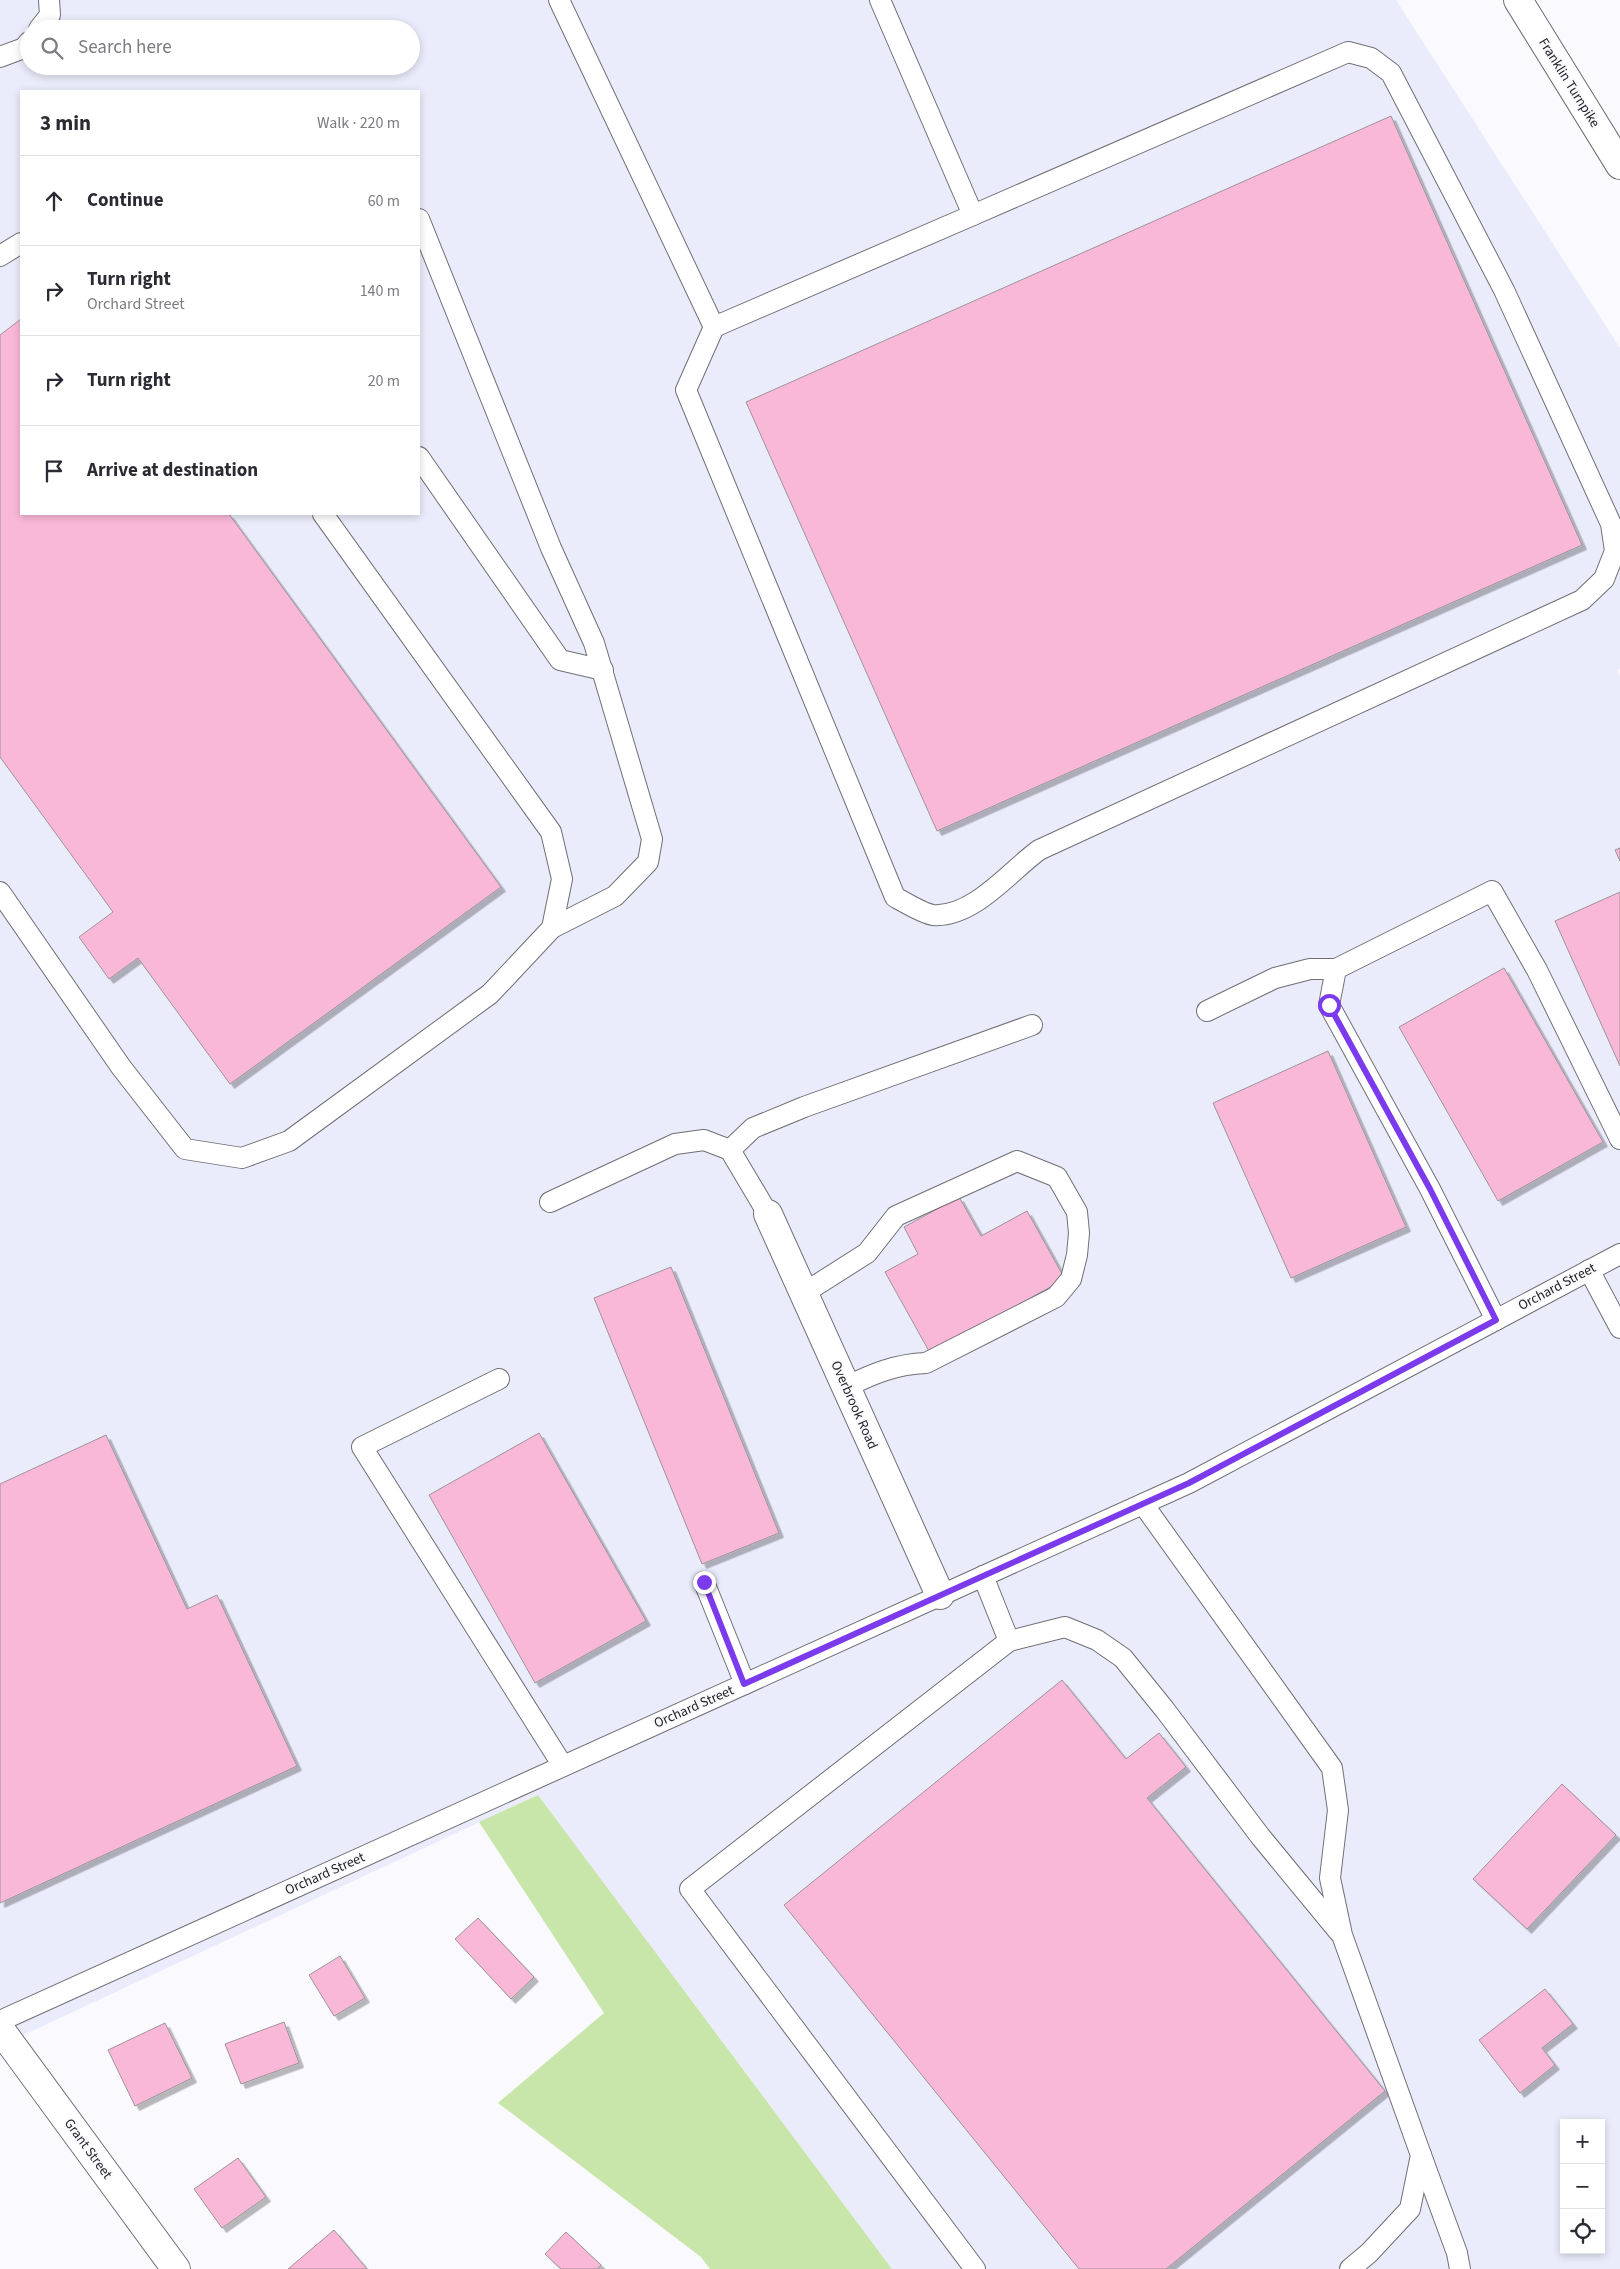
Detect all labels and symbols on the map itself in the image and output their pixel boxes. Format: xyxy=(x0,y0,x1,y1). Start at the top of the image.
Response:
street label: Franklin Turnpike xyxy=(1533,34,1605,132)
route start xyxy=(1318,994,1341,1017)
street label: Orchard Street xyxy=(1515,1258,1600,1316)
street label: Overbrook Road xyxy=(826,1358,882,1452)
route end xyxy=(693,1571,716,1594)
street label: Orchard Street xyxy=(651,1680,737,1734)
street label: Orchard Street xyxy=(282,1847,368,1901)
street label: Grant Street xyxy=(59,2115,117,2184)

